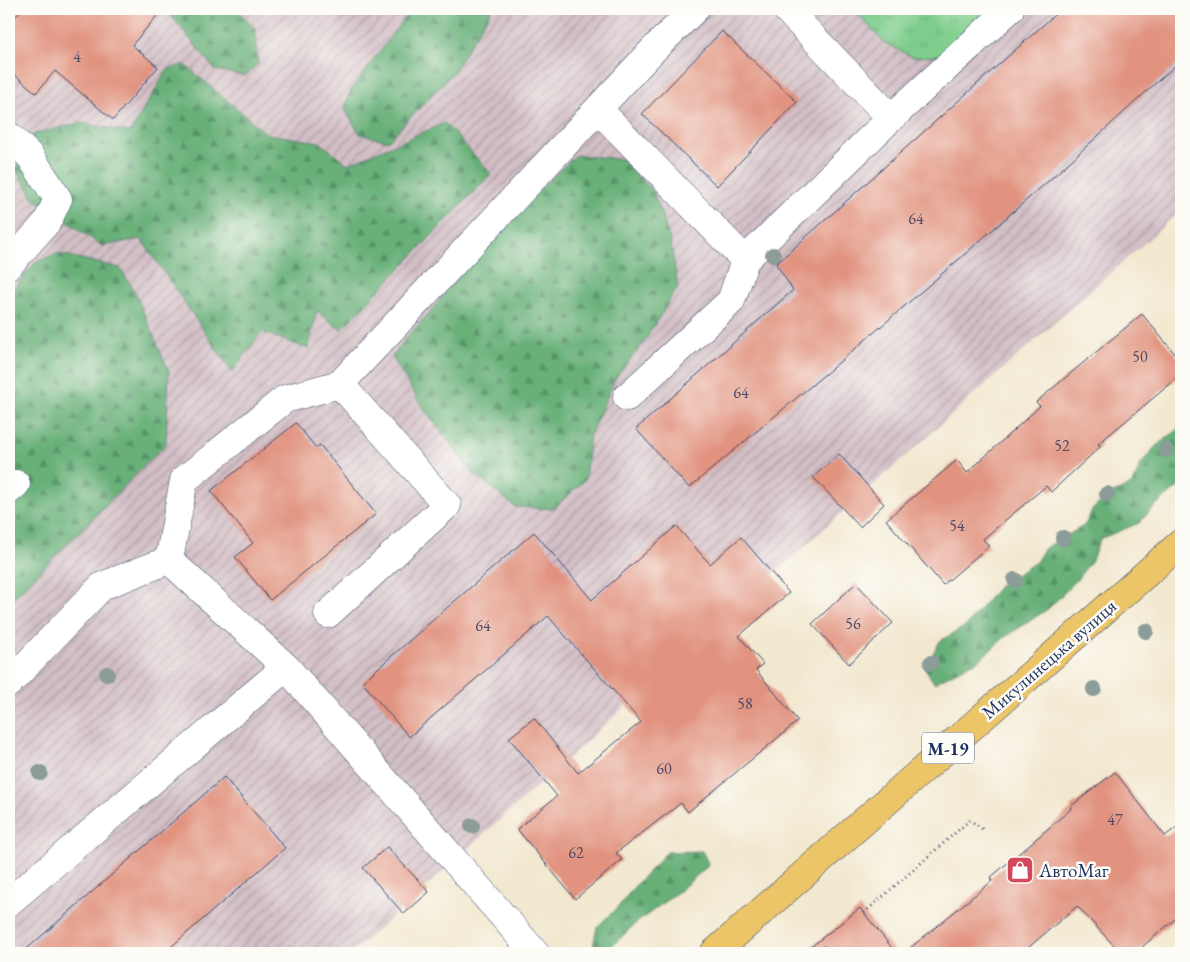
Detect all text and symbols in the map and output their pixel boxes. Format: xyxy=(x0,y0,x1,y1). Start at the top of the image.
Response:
house number: 4 xyxy=(73,46,81,67)
house number: 64 xyxy=(908,208,924,229)
house number: 50 xyxy=(1132,346,1148,367)
house number: 64 xyxy=(733,382,749,403)
house number: 52 xyxy=(1054,435,1070,456)
house number: 54 xyxy=(949,515,965,536)
street label: Микулинецька вулиця xyxy=(976,593,1122,725)
house number: 56 xyxy=(845,613,861,634)
house number: 64 xyxy=(475,615,491,636)
house number: 58 xyxy=(737,693,753,714)
road number: М-19 xyxy=(922,732,974,764)
house number: 60 xyxy=(656,758,672,779)
house number: 47 xyxy=(1107,809,1123,830)
house number: 62 xyxy=(568,842,584,863)
shop icon: АвтоМаг xyxy=(1005,855,1035,885)
place label: АвтоМаг xyxy=(1038,858,1109,883)

